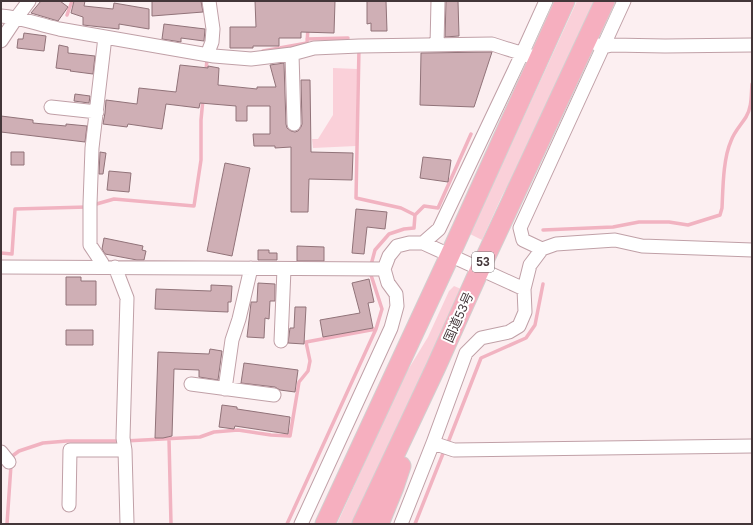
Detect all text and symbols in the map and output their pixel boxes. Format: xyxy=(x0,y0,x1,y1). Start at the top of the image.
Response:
road number: 53 xyxy=(472,252,494,272)
street label: 国道53号 xyxy=(441,290,476,345)

